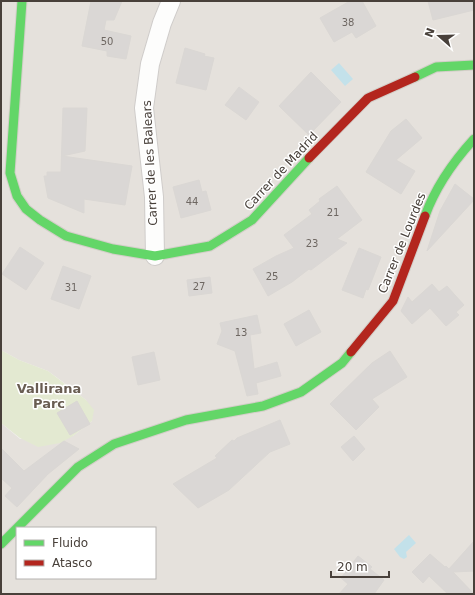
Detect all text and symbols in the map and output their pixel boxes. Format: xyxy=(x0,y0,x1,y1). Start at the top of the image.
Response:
north arrow xyxy=(419,16,459,56)
house number: 38 xyxy=(342,17,354,28)
text: N xyxy=(422,26,438,39)
house number: 50 xyxy=(101,36,113,47)
street label: Carrer de les Balears xyxy=(140,100,160,226)
street label: Carrer de Madrid xyxy=(241,129,321,213)
street label: Carrer de Lourdes xyxy=(375,191,429,295)
house number: 44 xyxy=(186,196,198,207)
house number: 21 xyxy=(327,207,339,218)
house number: 23 xyxy=(306,238,318,249)
house number: 25 xyxy=(266,271,278,282)
house number: 27 xyxy=(193,281,205,292)
house number: 31 xyxy=(65,282,77,293)
house number: 13 xyxy=(235,327,247,338)
district label: Vallirana Parc xyxy=(17,381,81,411)
legend xyxy=(16,527,156,579)
text: Fluido xyxy=(52,536,88,550)
scale bar xyxy=(331,553,389,579)
text: Atasco xyxy=(52,556,92,570)
text: 20 m xyxy=(337,560,368,574)

